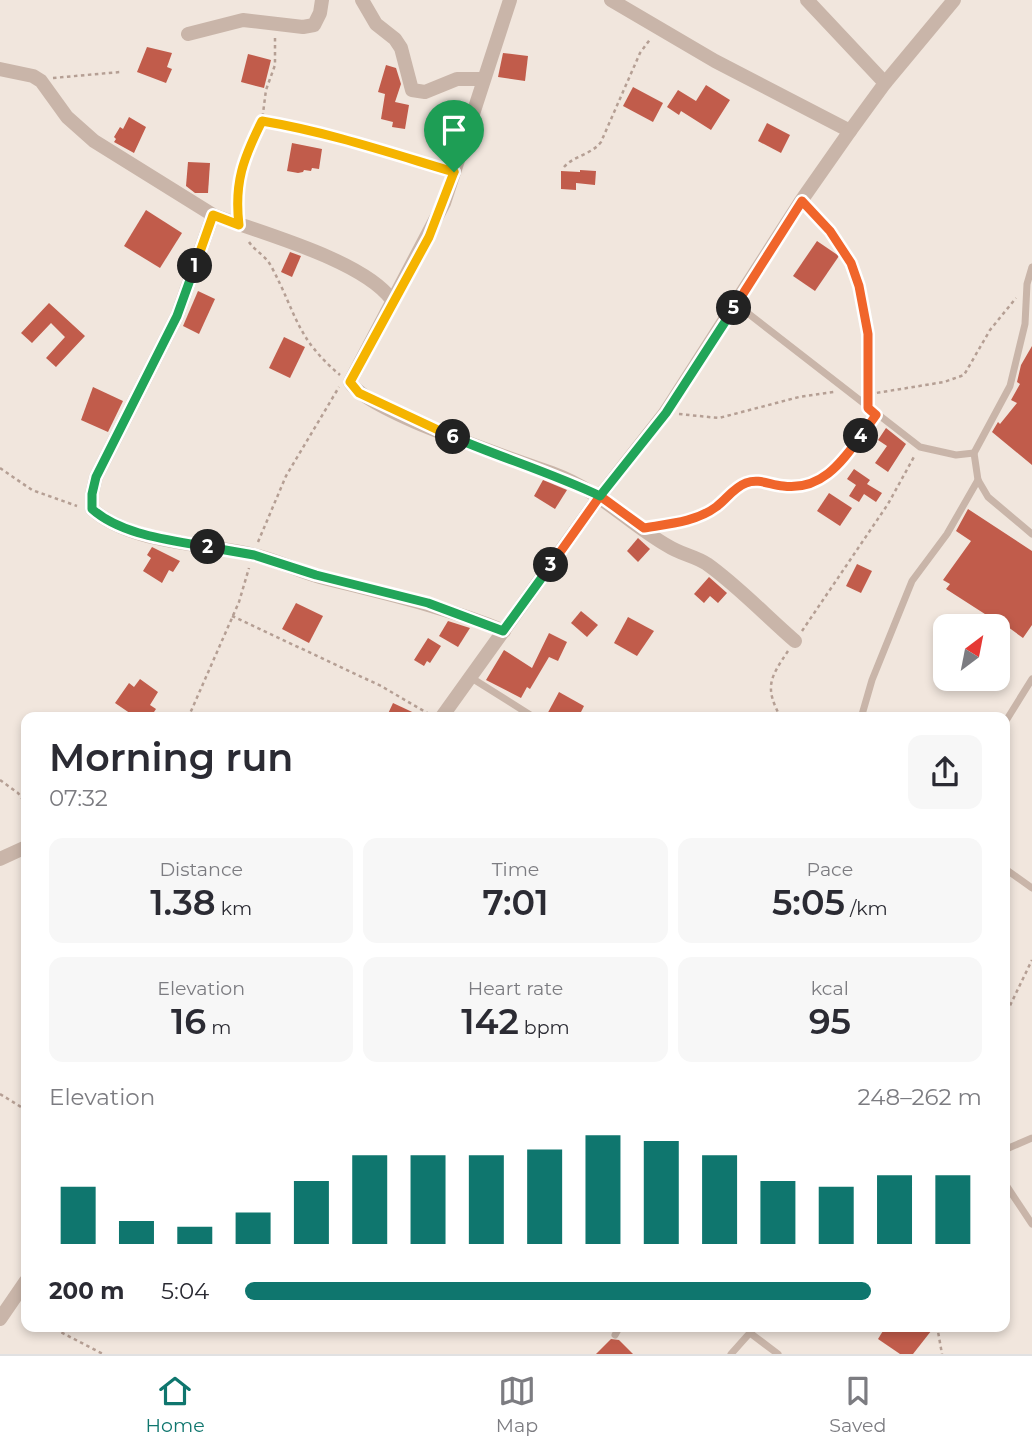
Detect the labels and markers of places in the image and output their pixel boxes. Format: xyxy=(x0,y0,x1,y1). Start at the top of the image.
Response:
pin xyxy=(424,100,484,172)
pin: 1 xyxy=(178,248,212,284)
pin: 5 xyxy=(716,290,752,326)
pin: 4 xyxy=(844,418,878,453)
pin: 6 xyxy=(435,420,470,454)
pin: 2 xyxy=(190,530,226,564)
pin: 3 xyxy=(534,548,568,582)

